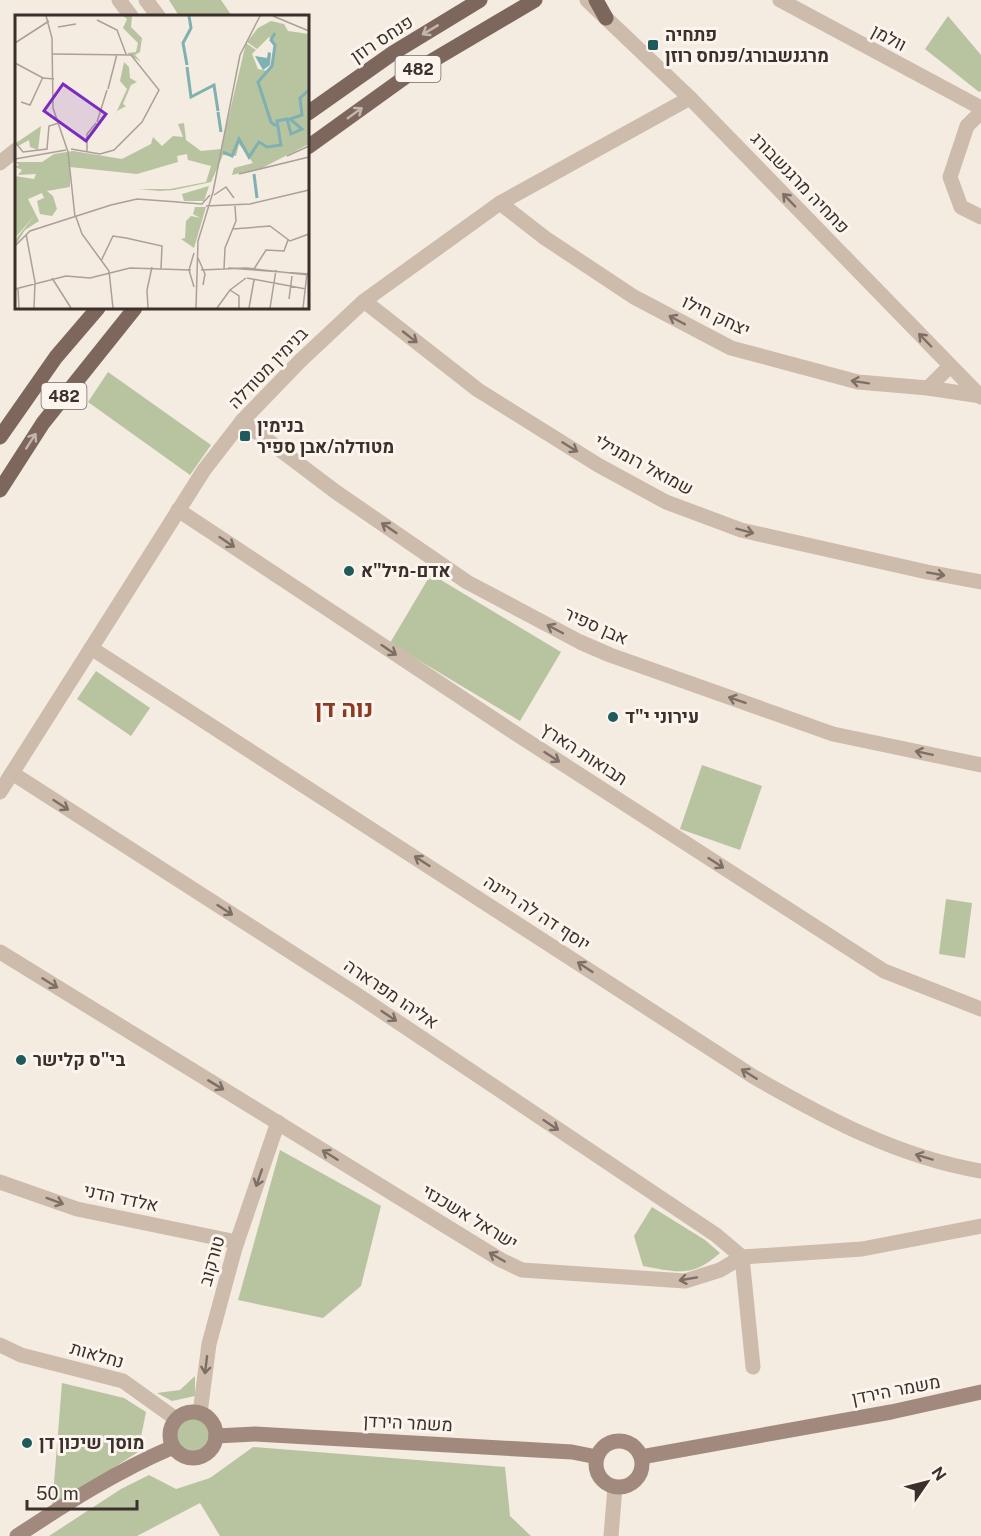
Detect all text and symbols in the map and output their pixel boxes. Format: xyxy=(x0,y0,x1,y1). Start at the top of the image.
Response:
street label: פנחס רוזן xyxy=(347,11,417,67)
inset map xyxy=(15,15,309,309)
street label: וולמן xyxy=(868,20,910,55)
place label: פתחיה מרגנשבורג/פנחס רוזן xyxy=(665,24,829,66)
one-way arrow xyxy=(422,25,439,37)
marker: פתחיה מרגנשבורג/פנחס רוזן xyxy=(646,38,660,52)
road number: 482 xyxy=(396,56,440,82)
one-way arrow xyxy=(346,107,363,119)
street label: פתחיה מרגנשבורג xyxy=(747,128,854,238)
one-way arrow xyxy=(782,193,796,208)
street label: יצחק חילו xyxy=(679,291,754,340)
one-way arrow xyxy=(668,313,686,325)
street label: בנימין מטודלה xyxy=(224,322,312,413)
one-way arrow xyxy=(402,330,418,343)
one-way arrow xyxy=(918,332,933,347)
one-way arrow xyxy=(851,376,871,387)
road number: 482 xyxy=(42,383,86,409)
place label: בנימין מטודלה/אבן ספיר xyxy=(257,415,394,457)
marker: בנימין מטודלה/אבן ספיר xyxy=(238,429,252,443)
street label: שמואל רומנילי xyxy=(591,430,697,499)
one-way arrow xyxy=(25,432,38,449)
one-way arrow xyxy=(561,442,578,454)
one-way arrow xyxy=(381,522,397,534)
one-way arrow xyxy=(736,526,755,537)
one-way arrow xyxy=(218,536,235,549)
place label: אדם-מיל"א xyxy=(361,560,451,581)
marker: אדם-מיל"א xyxy=(342,564,356,578)
one-way arrow xyxy=(925,569,945,580)
street label: אבן ספיר xyxy=(561,602,631,649)
one-way arrow xyxy=(547,623,565,634)
one-way arrow xyxy=(381,644,397,656)
one-way arrow xyxy=(728,693,747,704)
district label: נוה דן xyxy=(315,694,373,722)
place label: עירוני י"ד xyxy=(625,706,699,727)
marker: עירוני י"ד xyxy=(606,710,620,724)
street label: תבואות הארץ xyxy=(537,718,632,789)
one-way arrow xyxy=(915,747,934,758)
one-way arrow xyxy=(543,751,560,763)
one-way arrow xyxy=(52,799,69,811)
one-way arrow xyxy=(414,855,431,867)
one-way arrow xyxy=(707,857,724,869)
street label: יוסף דה לה ריינה xyxy=(480,870,594,955)
one-way arrow xyxy=(216,904,233,916)
street label: אליהו מפרארה xyxy=(340,954,442,1033)
one-way arrow xyxy=(577,961,594,974)
one-way arrow xyxy=(41,978,58,990)
one-way arrow xyxy=(380,1010,396,1022)
place label: בי"ס קלישר xyxy=(33,1049,125,1070)
marker: בי"ס קלישר xyxy=(14,1053,28,1067)
one-way arrow xyxy=(741,1067,758,1079)
one-way arrow xyxy=(207,1080,224,1092)
one-way arrow xyxy=(542,1119,559,1131)
one-way arrow xyxy=(322,1149,339,1161)
one-way arrow xyxy=(915,1151,934,1162)
one-way arrow xyxy=(253,1168,264,1187)
street label: אלדד הדני xyxy=(82,1179,160,1216)
street label: ישראל אשכנזי xyxy=(419,1180,522,1253)
one-way arrow xyxy=(45,1197,64,1208)
street label: טורקוב xyxy=(194,1233,229,1288)
one-way arrow xyxy=(489,1251,506,1263)
one-way arrow xyxy=(679,1274,698,1285)
street label: נחלאות xyxy=(68,1337,126,1372)
one-way arrow xyxy=(200,1355,211,1375)
street label: משמר הירדן xyxy=(850,1371,942,1408)
street label: משמר הירדן xyxy=(363,1410,453,1435)
place label: מוסך שיכון דן xyxy=(39,1432,145,1453)
marker: מוסך שיכון דן xyxy=(20,1436,34,1450)
north arrow xyxy=(897,1452,957,1512)
text: N xyxy=(928,1463,950,1484)
scale bar xyxy=(27,1473,136,1511)
text: 50 m xyxy=(36,1483,79,1504)

